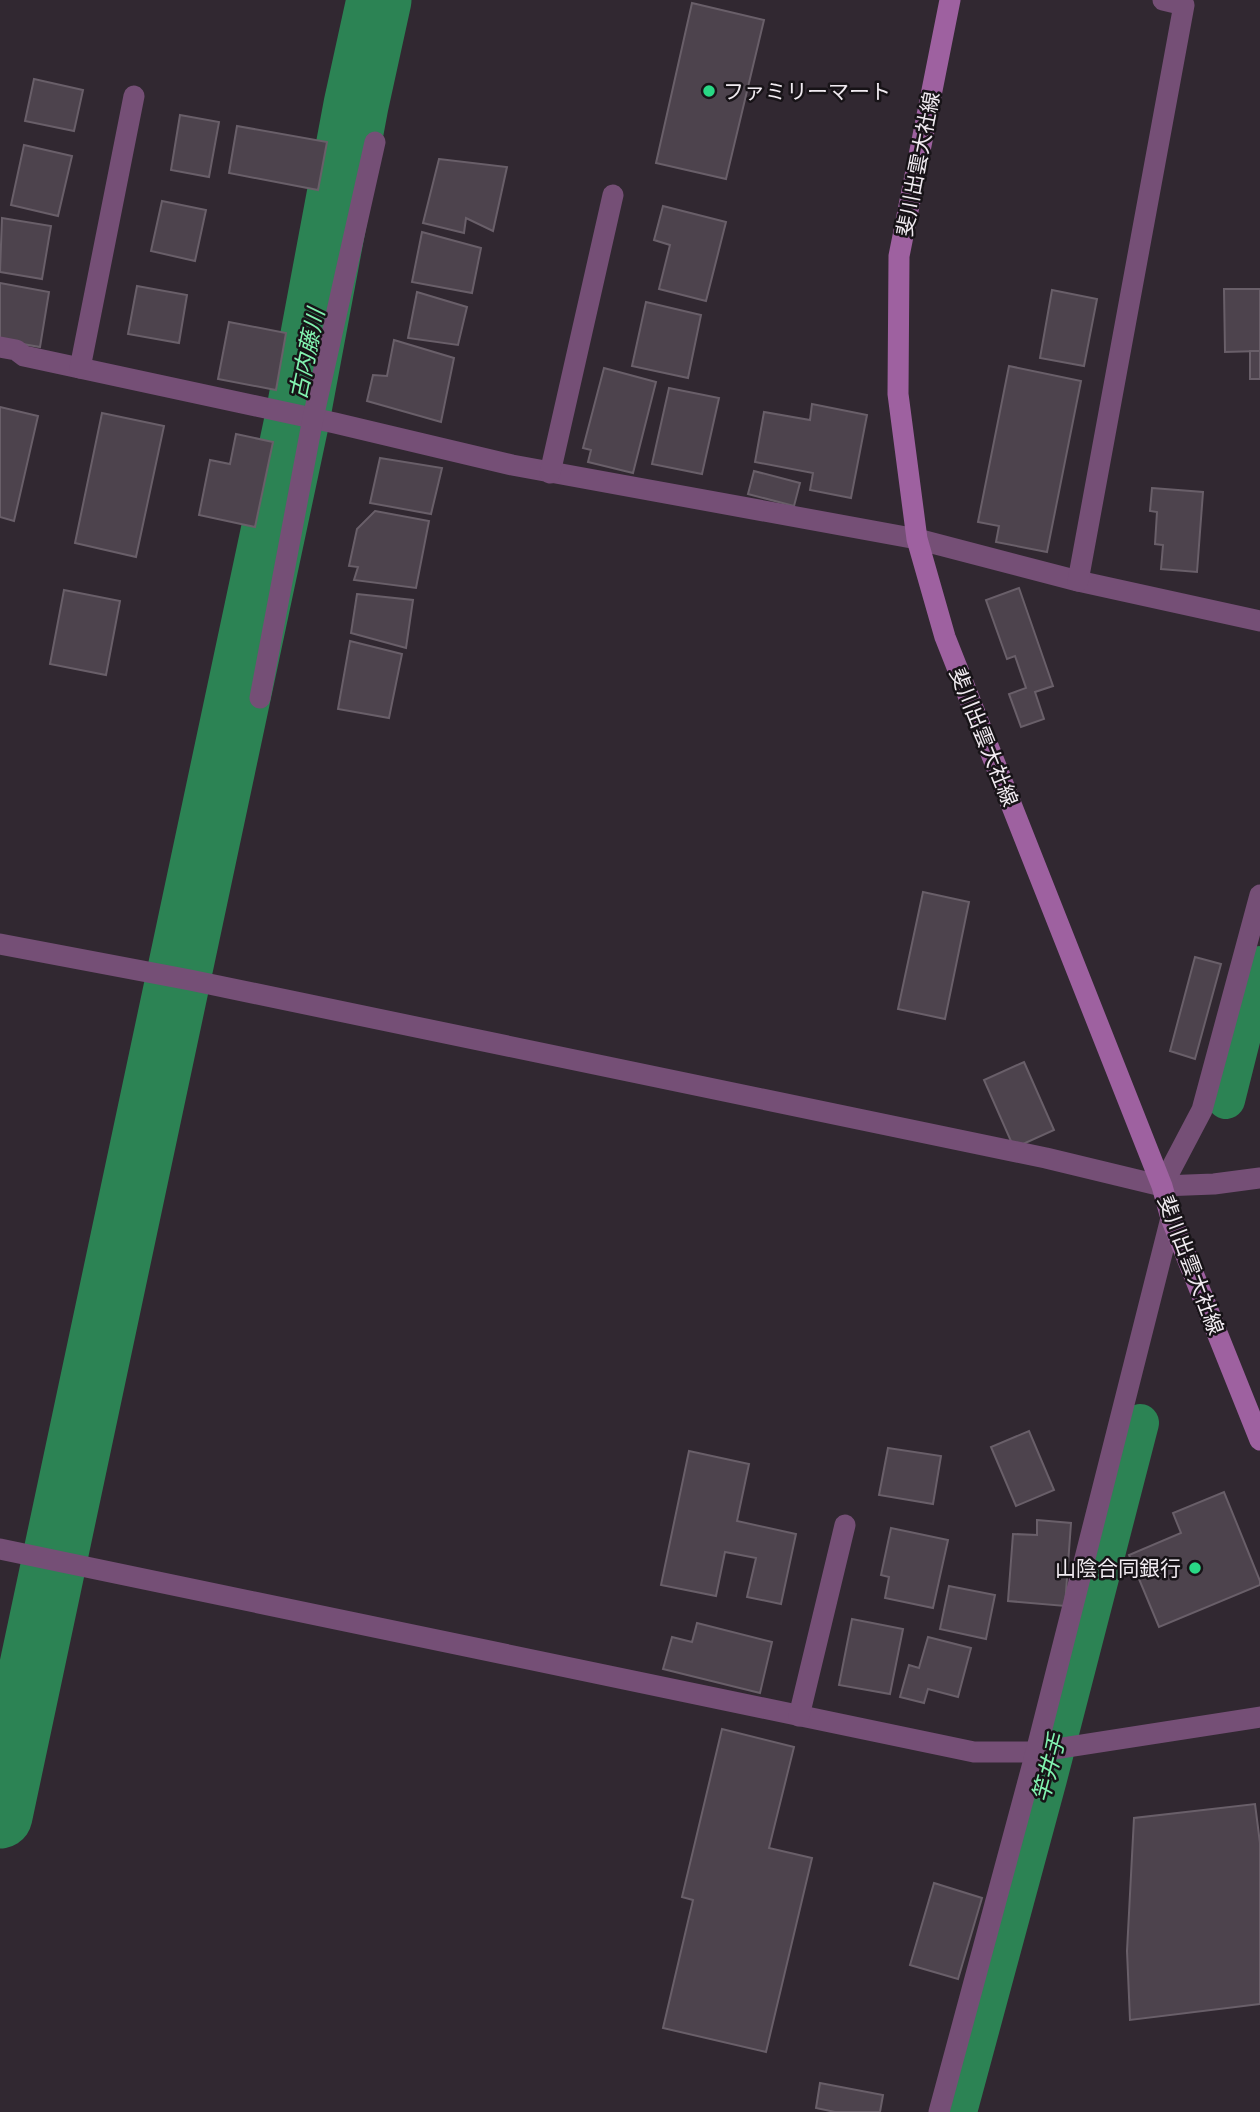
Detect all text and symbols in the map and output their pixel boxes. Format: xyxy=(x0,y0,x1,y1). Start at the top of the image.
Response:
place label: ファミリーマート xyxy=(723,78,891,105)
marker: ファミリーマート xyxy=(701,83,717,99)
street label: 斐川出雲大社線 xyxy=(891,89,945,239)
water label: 古内藤川 xyxy=(283,303,332,402)
street label: 斐川出雲大社線 xyxy=(944,664,1024,810)
street label: 斐川出雲大社線 xyxy=(1152,1192,1230,1338)
place label: 山陰合同銀行 xyxy=(1055,1555,1181,1582)
marker: 山陰合同銀行 xyxy=(1187,1560,1203,1576)
water label: 竿井手 xyxy=(1026,1729,1073,1805)

